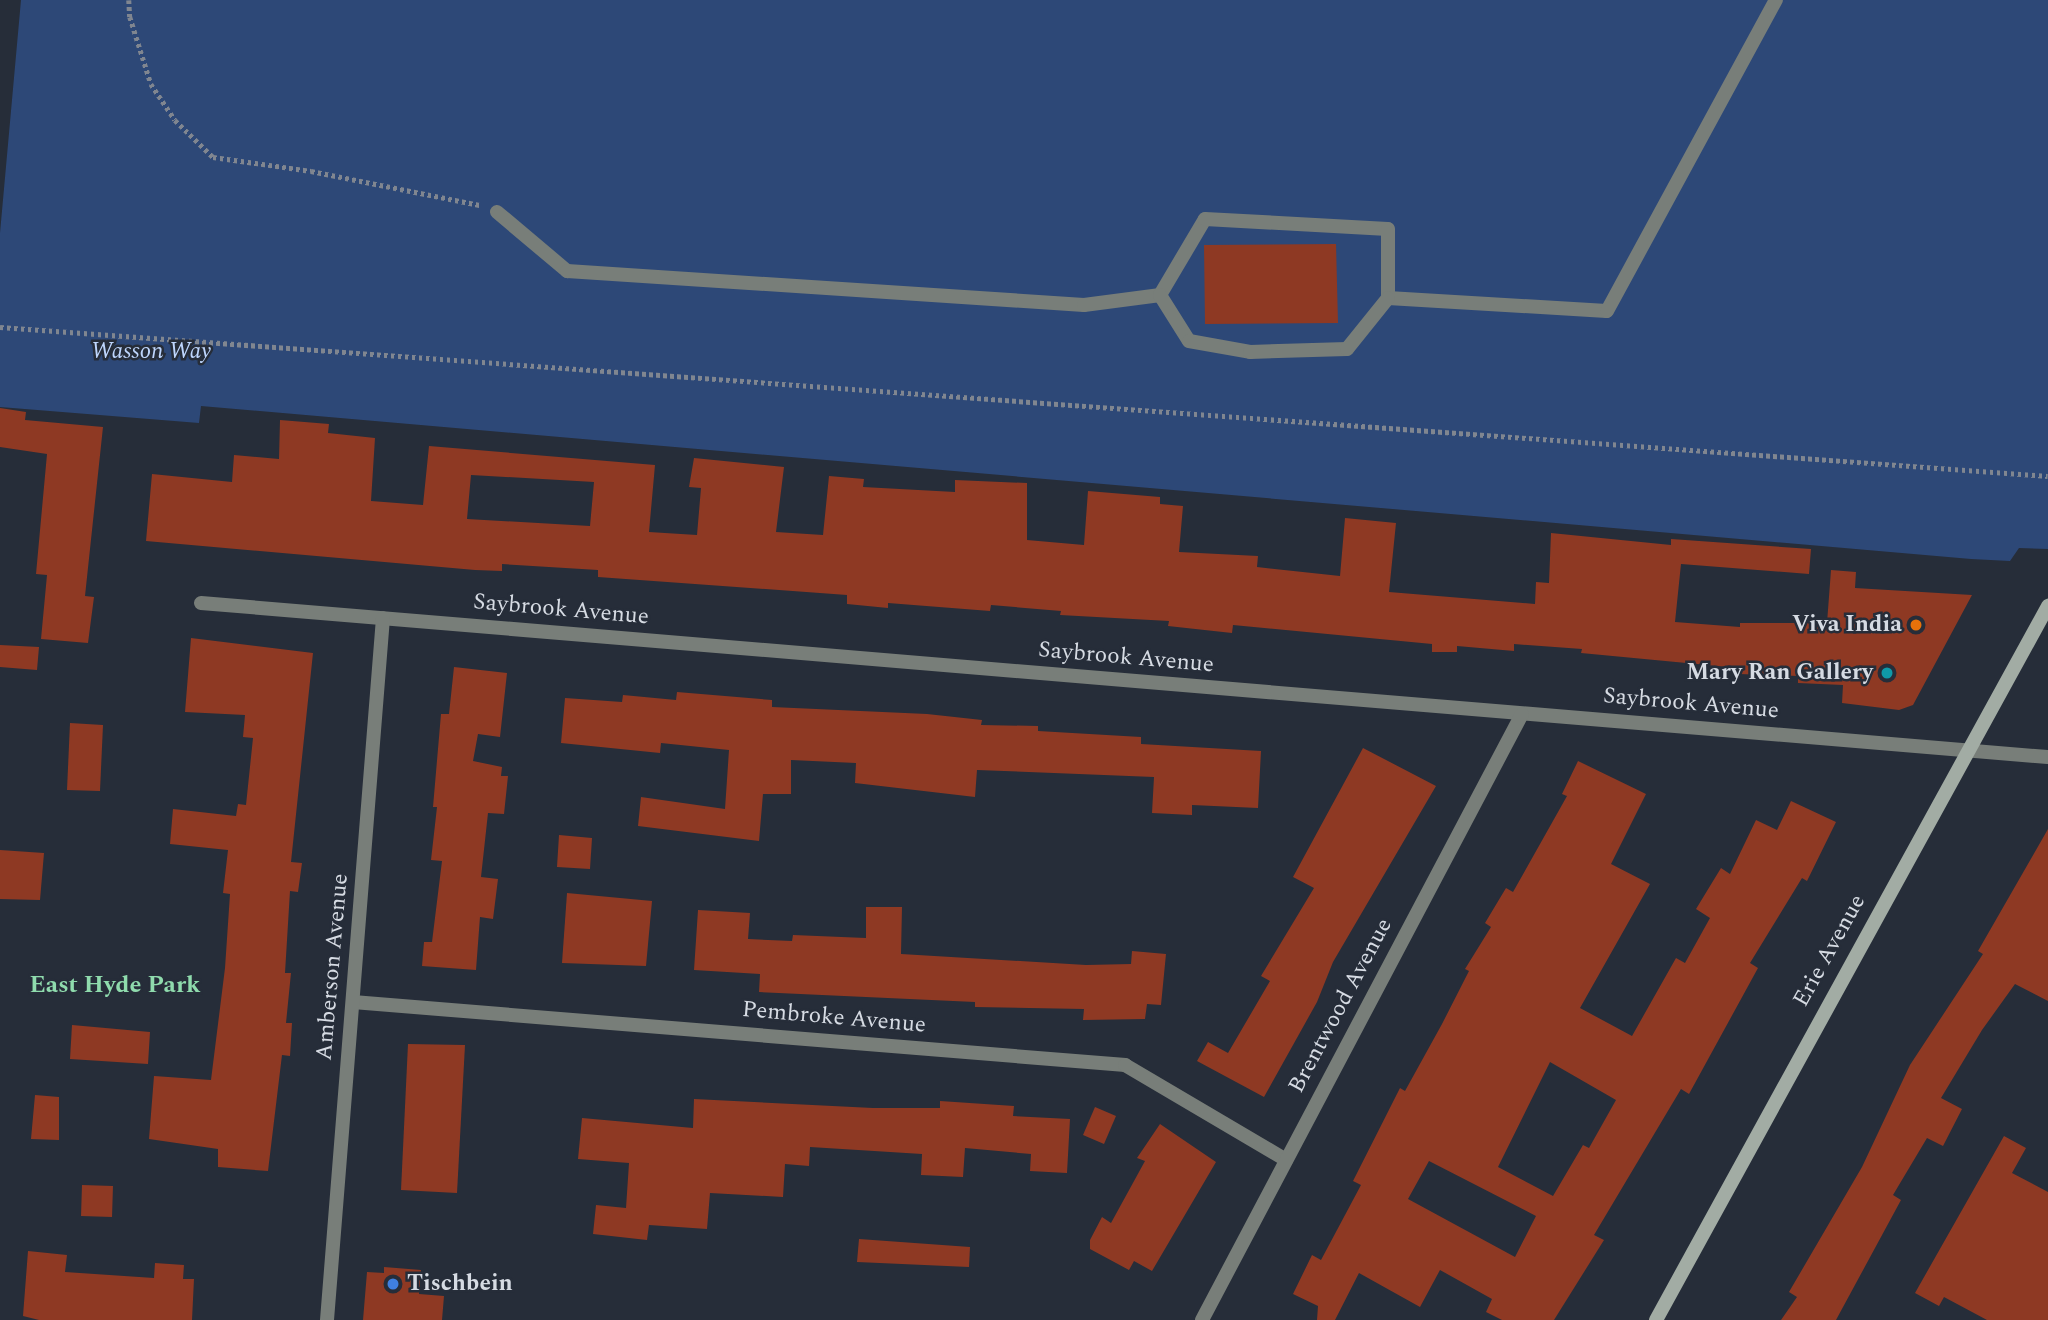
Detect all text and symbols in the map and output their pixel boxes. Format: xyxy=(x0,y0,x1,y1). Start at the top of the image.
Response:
park label: Wasson Way xyxy=(91,338,211,366)
street label: Saybrook Avenue xyxy=(472,589,650,631)
place label: Viva India xyxy=(1792,611,1902,639)
marker: Viva India xyxy=(1908,617,1924,633)
street label: Saybrook Avenue xyxy=(1037,637,1215,679)
place label: Mary Ran Gallery xyxy=(1686,659,1873,687)
marker: Mary Ran Gallery xyxy=(1879,665,1895,681)
street label: Saybrook Avenue xyxy=(1602,683,1780,725)
street label: Amberson Avenue xyxy=(311,872,355,1062)
street label: Erie Avenue xyxy=(1788,890,1872,1012)
street label: Brentwood Avenue xyxy=(1283,914,1399,1098)
district label: East Hyde Park xyxy=(29,972,201,1000)
street label: Pembroke Avenue xyxy=(741,996,927,1040)
place label: Tischbein xyxy=(407,1270,513,1298)
marker: Tischbein xyxy=(385,1276,401,1292)

